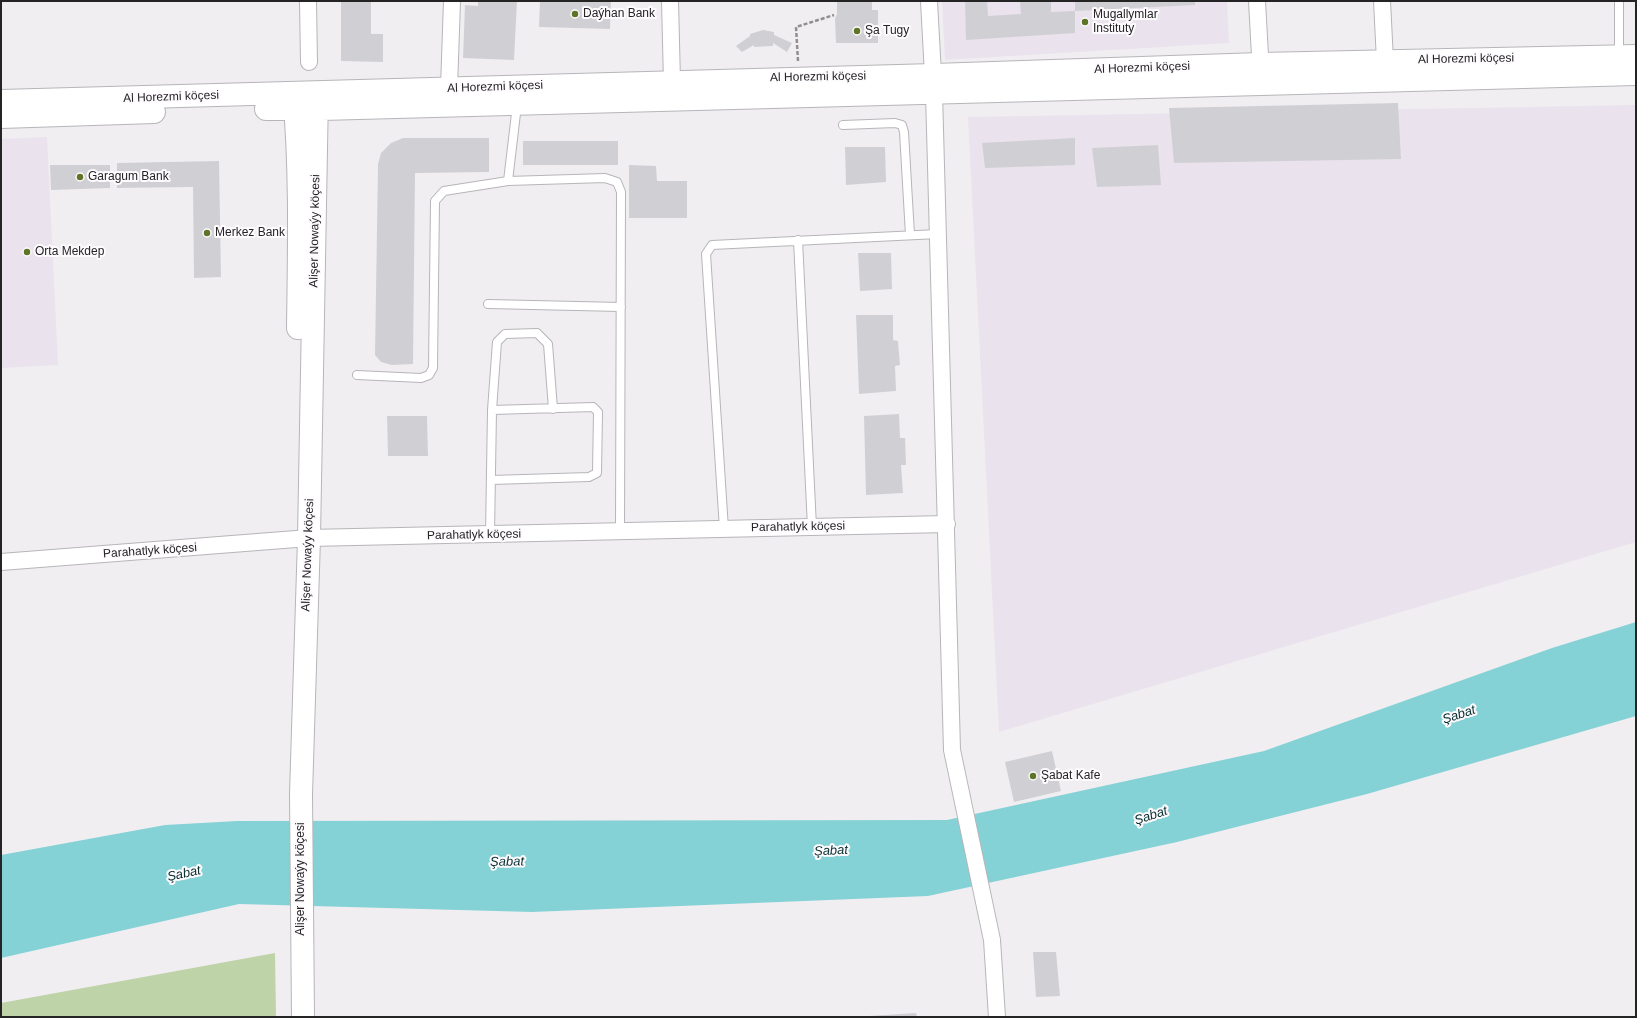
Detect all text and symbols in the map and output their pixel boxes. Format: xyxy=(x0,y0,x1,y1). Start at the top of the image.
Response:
place label: Daýhan Bank xyxy=(583,7,655,21)
place label: Mugallymlar Instituty xyxy=(1093,8,1158,36)
marker: Daýhan Bank xyxy=(570,9,580,19)
marker: Mugallymlar Instituty xyxy=(1080,17,1090,27)
place label: Şa Tugy xyxy=(865,24,909,38)
marker: Şa Tugy xyxy=(852,26,862,36)
street label: Al Horezmi köçesi xyxy=(1418,51,1514,67)
street label: Al Horezmi köçesi xyxy=(1094,59,1190,77)
street label: Al Horezmi köçesi xyxy=(770,69,866,85)
street label: Al Horezmi köçesi xyxy=(447,78,543,96)
street label: Al Horezmi köçesi xyxy=(123,88,219,106)
place label: Garagum Bank xyxy=(88,170,169,184)
marker: Garagum Bank xyxy=(75,172,85,182)
street label: Alişer Nowaýy köçesi xyxy=(307,174,323,288)
place label: Merkez Bank xyxy=(215,226,285,240)
marker: Merkez Bank xyxy=(202,228,212,238)
place label: Orta Mekdep xyxy=(35,245,104,259)
marker: Orta Mekdep xyxy=(22,247,32,257)
street label: Alişer Nowaýy köçesi xyxy=(299,498,317,612)
street label: Parahatlyk köçesi xyxy=(751,519,845,535)
street label: Parahatlyk köçesi xyxy=(427,527,521,543)
street label: Parahatlyk köçesi xyxy=(103,541,197,561)
water label: Şabat xyxy=(1440,702,1478,728)
place label: Şabat Kafe xyxy=(1041,769,1100,783)
marker: Şabat Kafe xyxy=(1028,771,1038,781)
water label: Şabat xyxy=(1132,803,1170,829)
street label: Alişer Nowaýy köçesi xyxy=(294,822,308,936)
water label: Şabat xyxy=(814,842,848,860)
water label: Şabat xyxy=(490,854,524,870)
water label: Şabat xyxy=(166,863,202,885)

